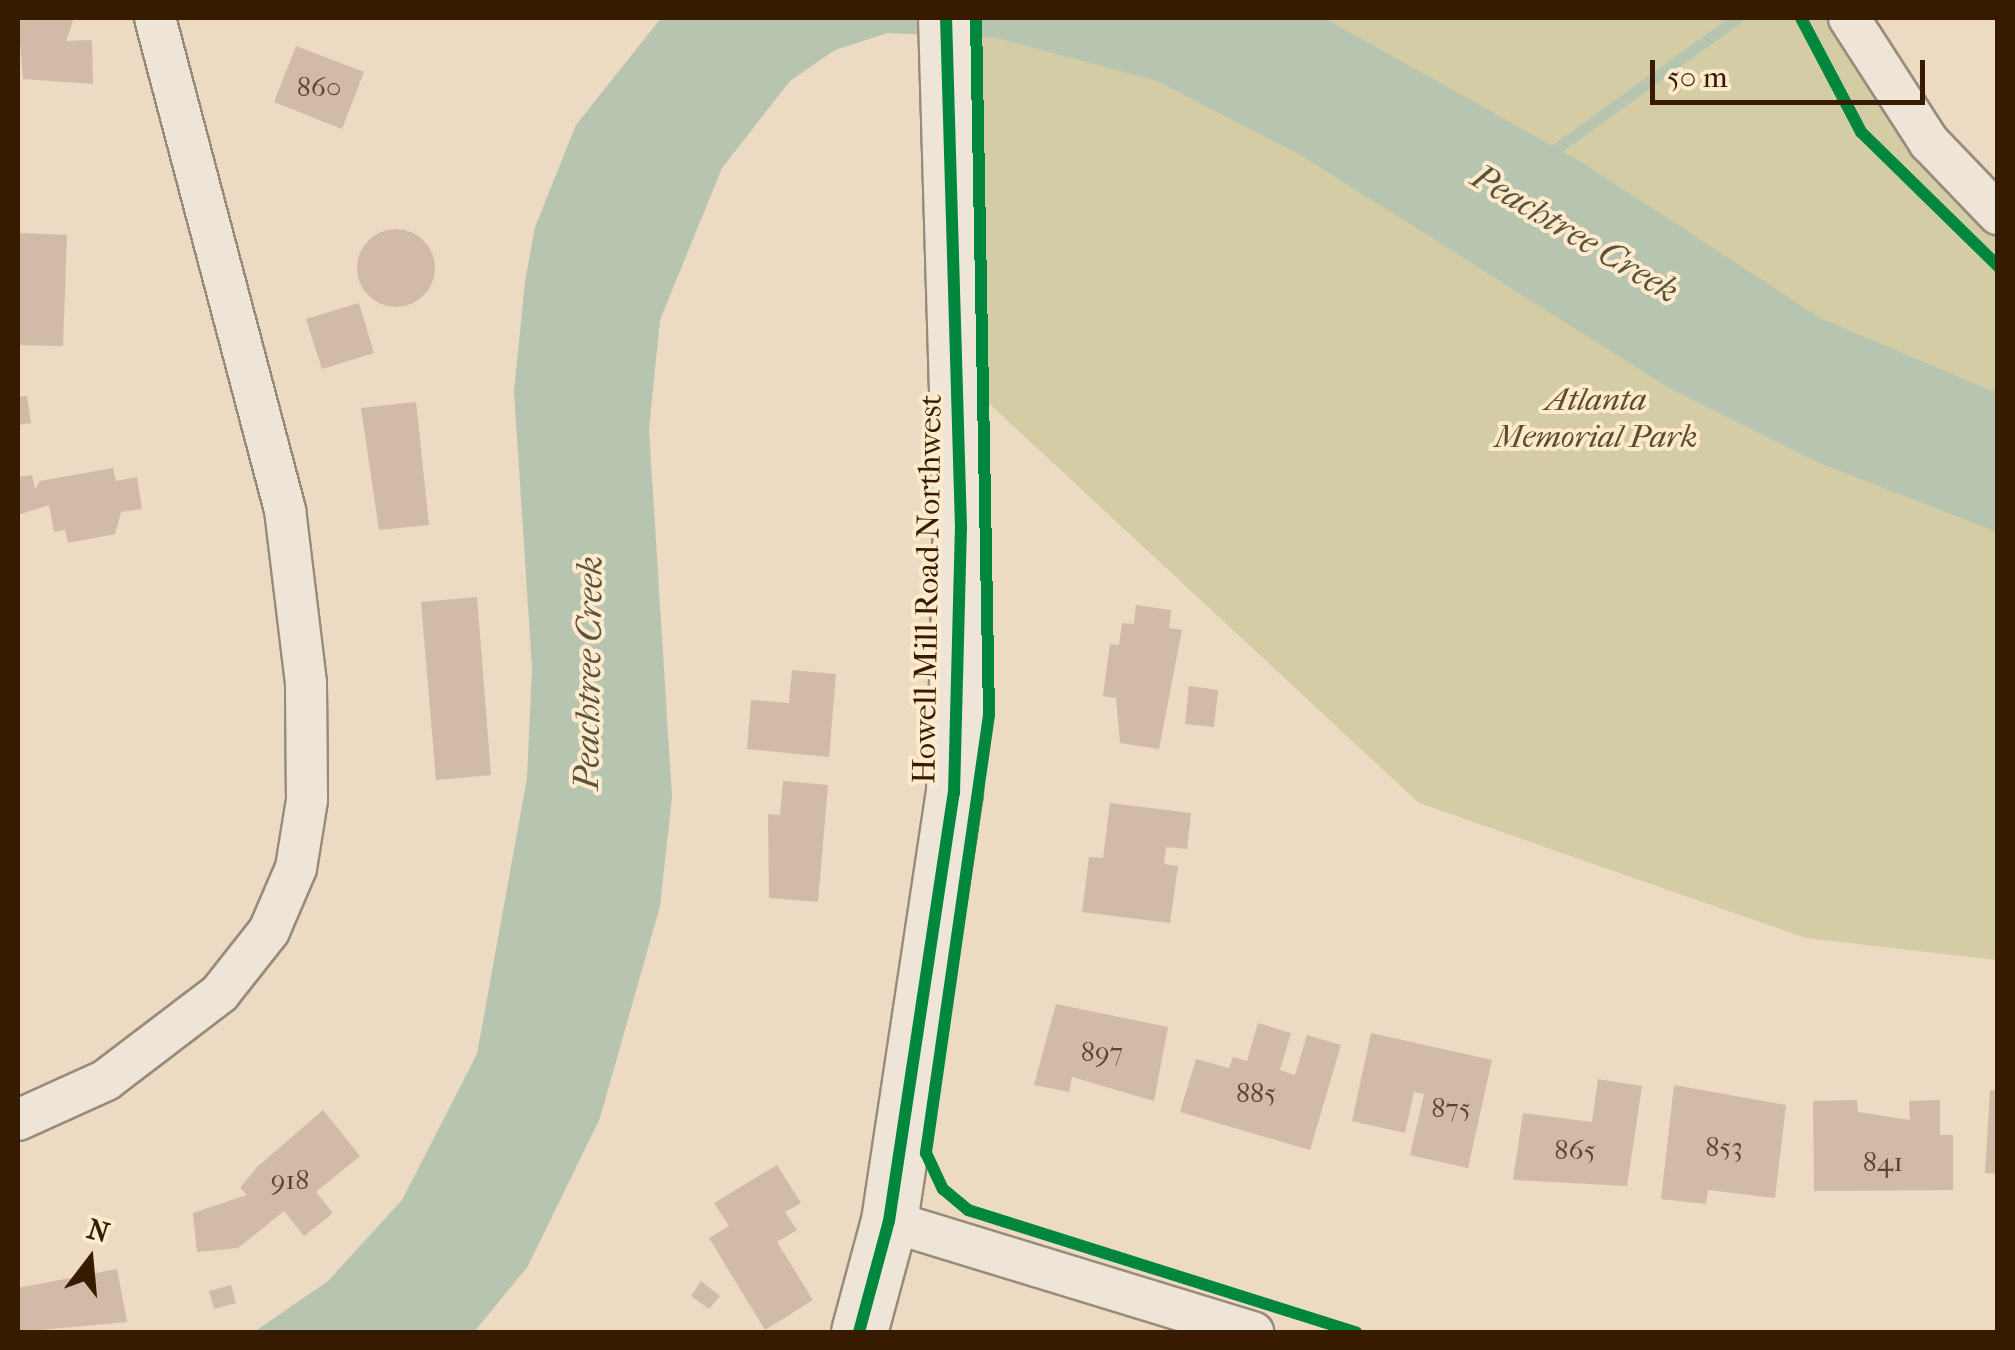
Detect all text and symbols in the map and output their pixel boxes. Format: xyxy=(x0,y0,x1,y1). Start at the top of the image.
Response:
scale bar xyxy=(1655,40,1930,102)
text: 50 m xyxy=(1667,60,1728,95)
house number: 860 xyxy=(297,70,341,104)
water label: Peachtree Creek xyxy=(1464,156,1686,312)
park label: Atlanta Memorial Park xyxy=(1495,382,1697,457)
street label: Howell Mill Road Northwest xyxy=(905,394,951,784)
water label: Peachtree Creek xyxy=(566,556,612,790)
house number: 897 xyxy=(1081,1035,1123,1069)
house number: 885 xyxy=(1236,1076,1276,1110)
house number: 875 xyxy=(1431,1091,1471,1125)
house number: 853 xyxy=(1705,1130,1743,1164)
house number: 865 xyxy=(1554,1133,1596,1167)
house number: 841 xyxy=(1863,1145,1903,1179)
house number: 918 xyxy=(271,1163,309,1197)
north arrow xyxy=(40,1210,140,1310)
text: N xyxy=(84,1212,113,1249)

